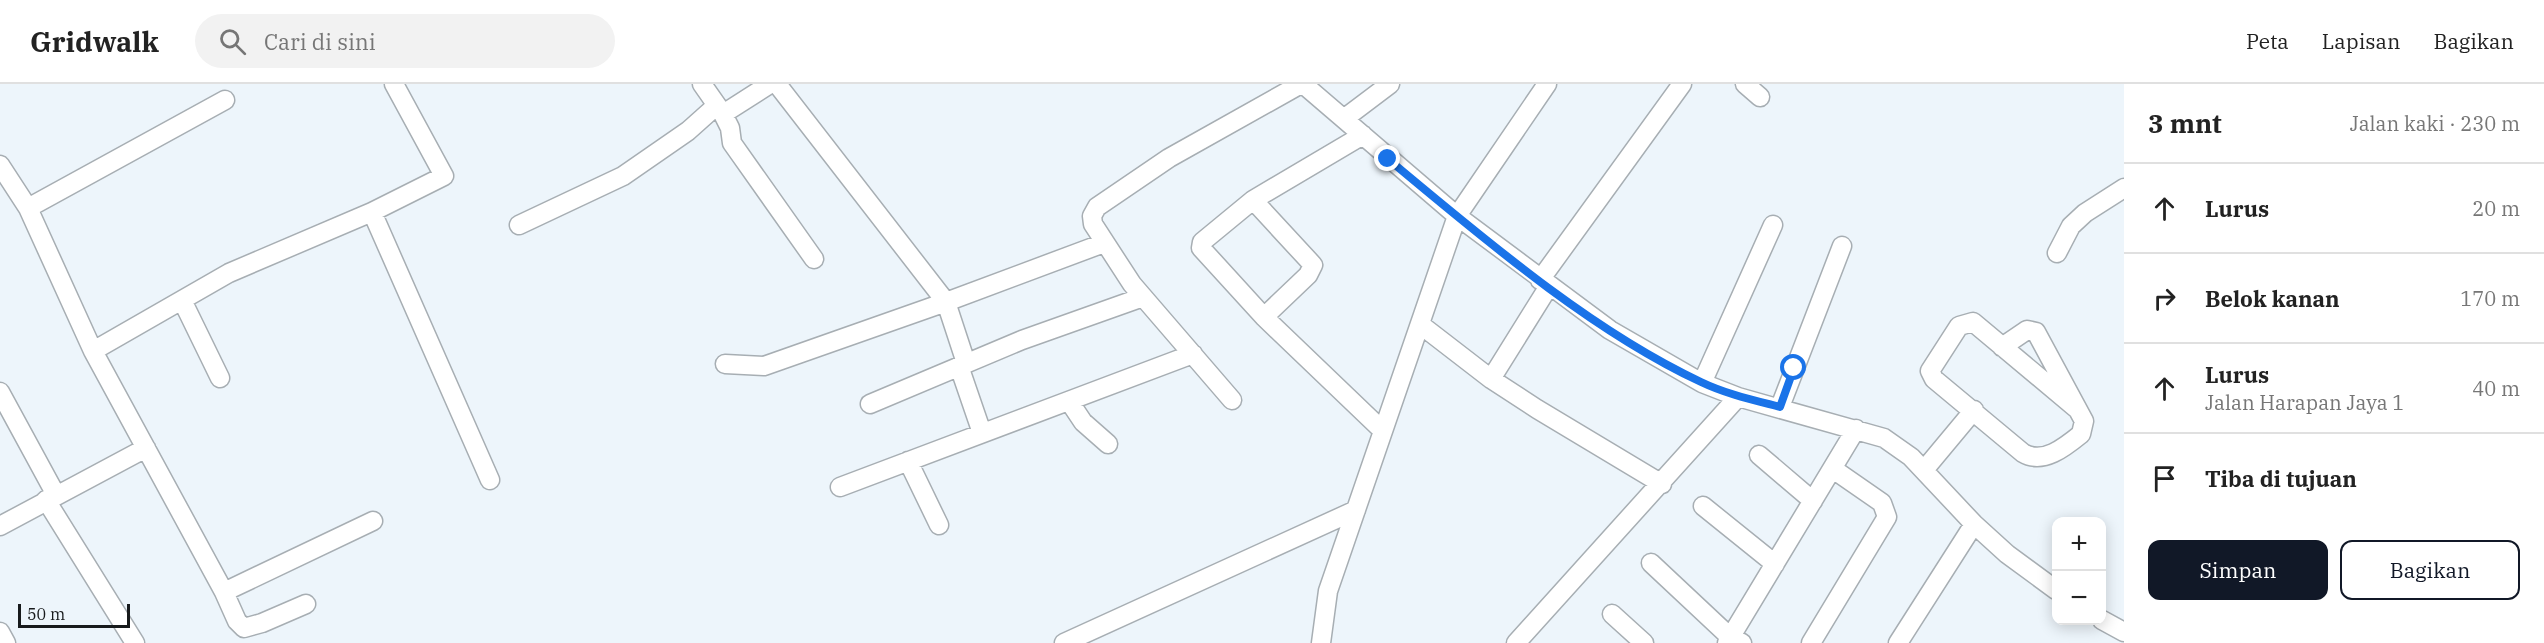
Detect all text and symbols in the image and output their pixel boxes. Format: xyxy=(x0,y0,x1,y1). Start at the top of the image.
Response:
search box xyxy=(195,14,615,68)
text: Gridwalk xyxy=(30,23,159,60)
icon: search xyxy=(216,25,249,58)
text: Cari di sini xyxy=(264,27,376,56)
text: Peta xyxy=(2246,27,2289,55)
text: Lapisan xyxy=(2322,27,2400,55)
text: Bagikan xyxy=(2433,27,2514,55)
text: 3 mnt xyxy=(2148,106,2222,140)
text: Jalan kaki · 230 m xyxy=(2350,110,2520,137)
route end xyxy=(1374,145,1400,171)
icon: ahead xyxy=(2148,192,2181,225)
text: Lurus xyxy=(2205,194,2269,223)
text: 20 m xyxy=(2472,195,2520,222)
icon: right xyxy=(2148,282,2181,315)
text: Belok kanan xyxy=(2205,284,2340,313)
text: 170 m xyxy=(2460,285,2520,312)
route start xyxy=(1780,354,1806,380)
text: Lurus xyxy=(2205,360,2269,389)
icon: ahead xyxy=(2148,372,2181,405)
text: 40 m xyxy=(2472,375,2520,402)
text: Jalan Harapan Jaya 1 xyxy=(2205,389,2404,416)
icon: arrive xyxy=(2148,462,2181,495)
text: Tiba di tujuan xyxy=(2205,464,2357,493)
map controls xyxy=(2052,517,2106,625)
button: + xyxy=(2052,517,2106,571)
button: Simpan xyxy=(2148,540,2328,600)
button: Bagikan xyxy=(2340,540,2520,600)
button: − xyxy=(2052,571,2106,625)
scale bar xyxy=(18,601,130,628)
text: 50 m xyxy=(27,604,65,624)

